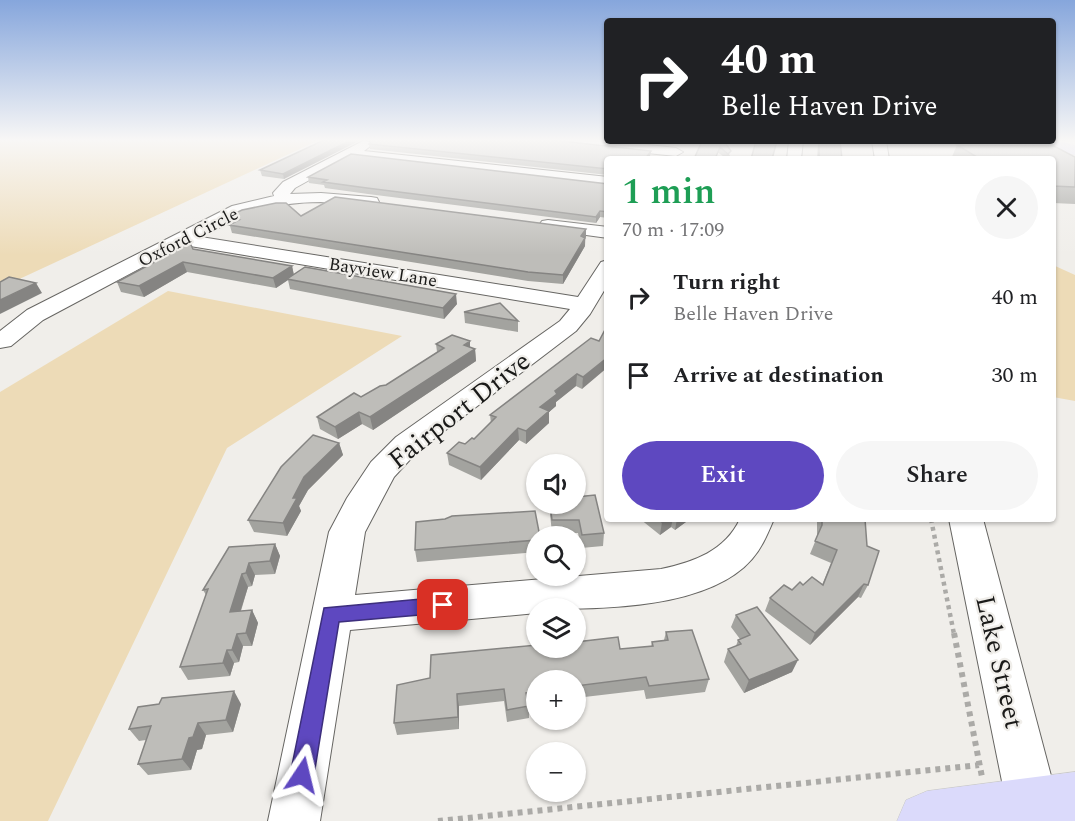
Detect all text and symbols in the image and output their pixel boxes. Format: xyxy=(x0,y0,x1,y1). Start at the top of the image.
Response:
text: 40 m xyxy=(721,29,816,92)
icon: right xyxy=(622,42,700,120)
text: Belle Haven Drive xyxy=(721,86,938,128)
text: 1 min xyxy=(622,165,715,220)
button: close xyxy=(975,176,1038,239)
street label: Oxford Circle xyxy=(133,201,243,274)
text: 70 m · 17:09 xyxy=(622,215,724,245)
street label: Bayview Lane xyxy=(327,251,439,294)
text: Turn right xyxy=(673,266,780,299)
icon: right xyxy=(622,281,655,314)
text: 40 m xyxy=(992,281,1038,314)
text: Belle Haven Drive xyxy=(673,299,833,329)
street label: Fairport Drive xyxy=(379,341,540,480)
icon: arrive xyxy=(622,359,655,392)
text: Arrive at destination xyxy=(673,359,884,392)
text: 30 m xyxy=(992,359,1038,392)
button: Exit xyxy=(622,441,824,510)
button: Share xyxy=(836,441,1038,510)
map controls xyxy=(526,454,586,802)
button: sound xyxy=(526,454,586,514)
button: search xyxy=(526,526,586,586)
pin xyxy=(417,579,468,630)
icon: arrive xyxy=(426,588,459,621)
street label: Lake Street xyxy=(963,592,1035,733)
button: layers xyxy=(526,598,586,658)
button: + xyxy=(526,670,586,730)
button: − xyxy=(526,742,586,802)
position arrow xyxy=(270,743,334,807)

